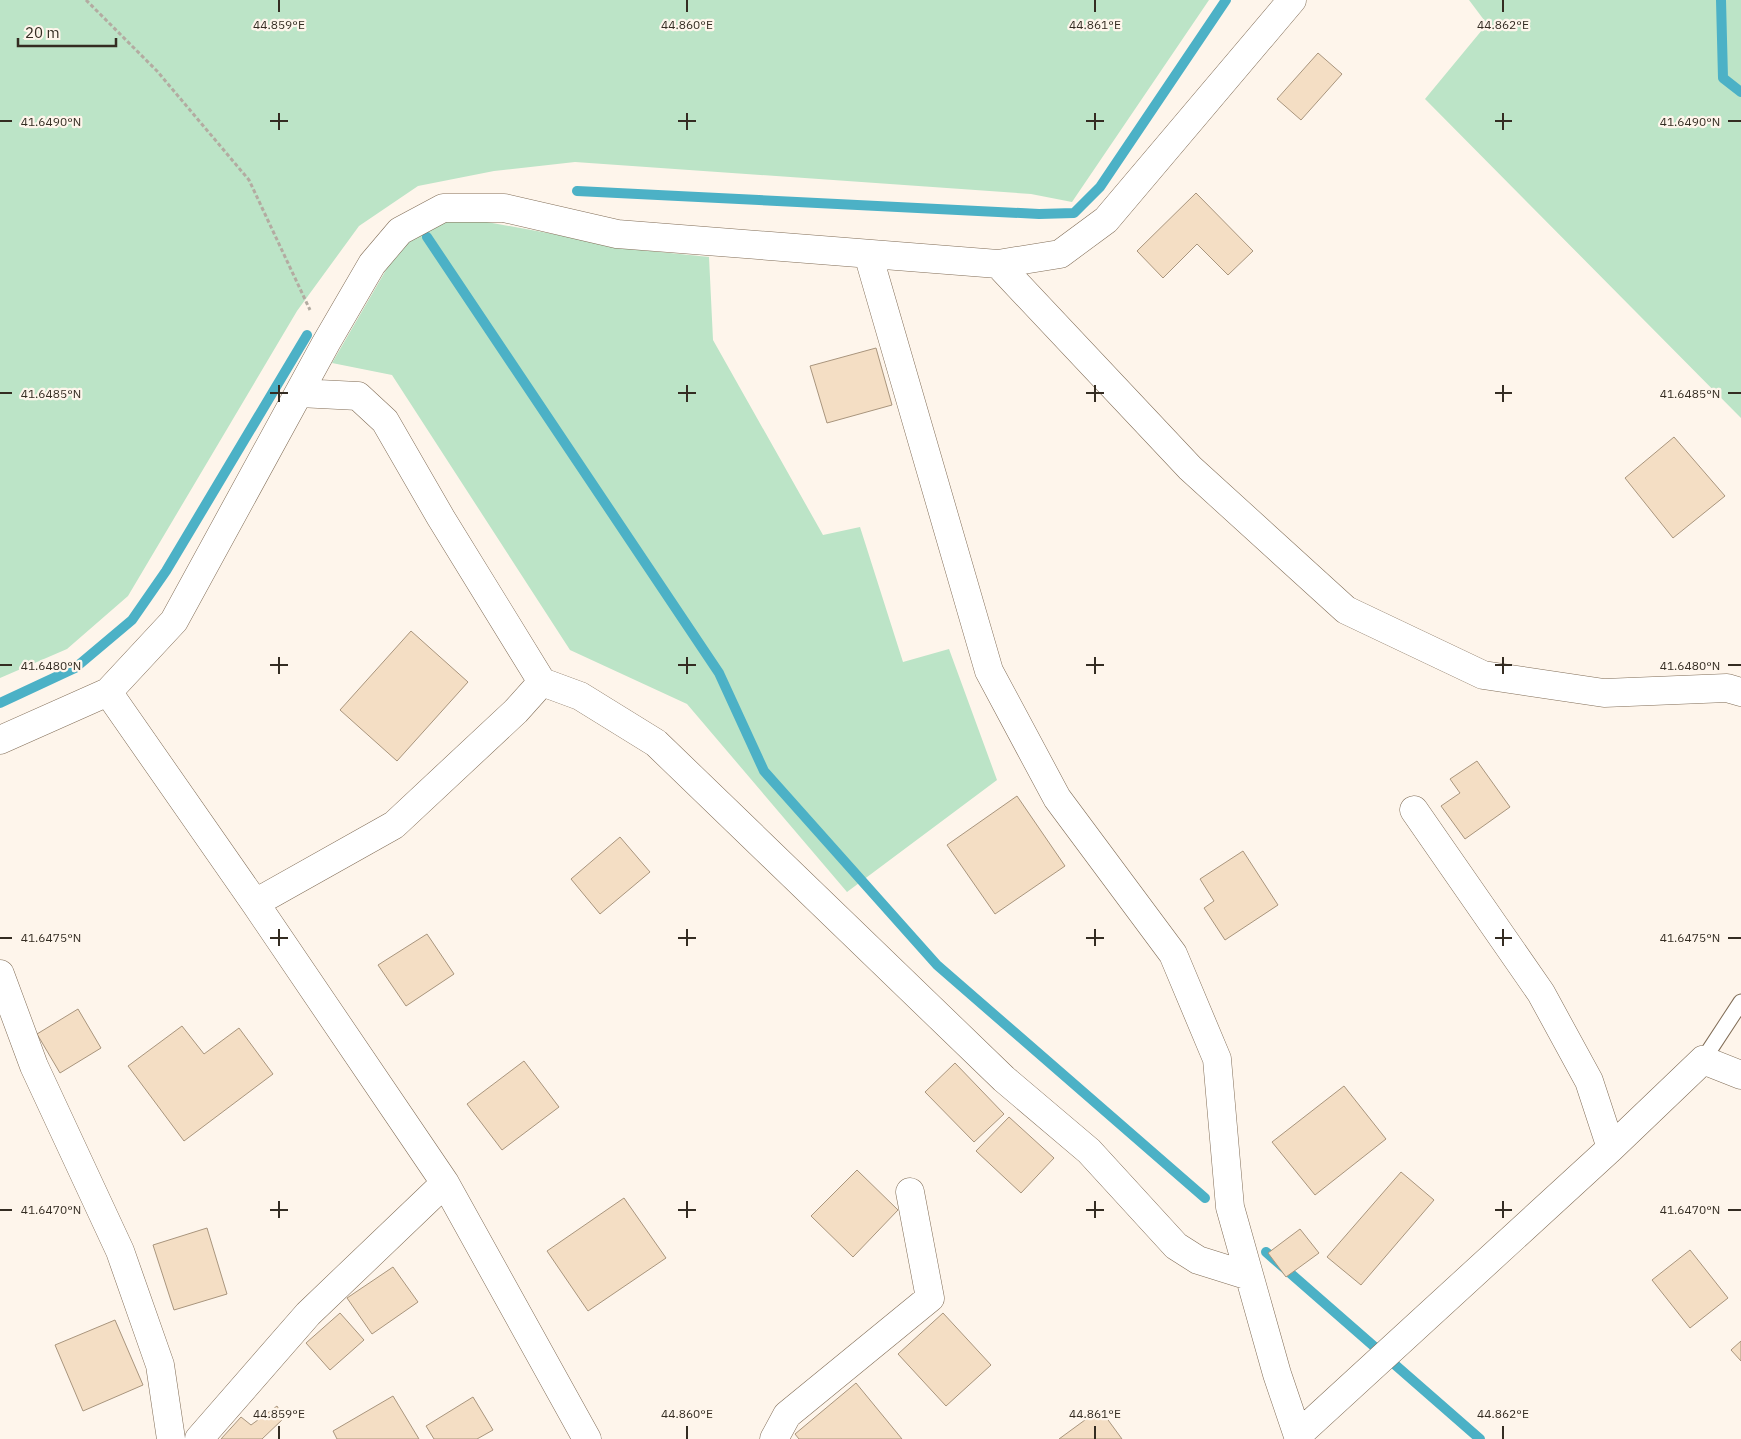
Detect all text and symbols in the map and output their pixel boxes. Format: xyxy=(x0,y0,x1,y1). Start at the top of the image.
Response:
scale bar xyxy=(18,15,115,47)
text: 44.859°E xyxy=(253,17,305,32)
text: 44.860°E xyxy=(661,17,713,32)
text: 44.861°E xyxy=(1069,17,1121,32)
text: 44.862°E xyxy=(1477,17,1529,32)
text: 20 m xyxy=(25,23,60,42)
text: 41.6490°N xyxy=(21,114,81,129)
text: 41.6490°N xyxy=(1660,114,1720,129)
text: 41.6485°N xyxy=(21,386,81,401)
text: 41.6485°N xyxy=(1660,386,1720,401)
text: 41.6480°N xyxy=(21,658,81,673)
text: 41.6480°N xyxy=(1660,658,1720,673)
text: 41.6475°N xyxy=(21,930,81,945)
text: 41.6475°N xyxy=(1660,930,1720,945)
text: 41.6470°N xyxy=(21,1202,81,1217)
text: 41.6470°N xyxy=(1660,1202,1720,1217)
text: 44.859°E xyxy=(253,1406,305,1421)
text: 44.860°E xyxy=(661,1406,713,1421)
text: 44.861°E xyxy=(1069,1406,1121,1421)
text: 44.862°E xyxy=(1477,1406,1529,1421)

